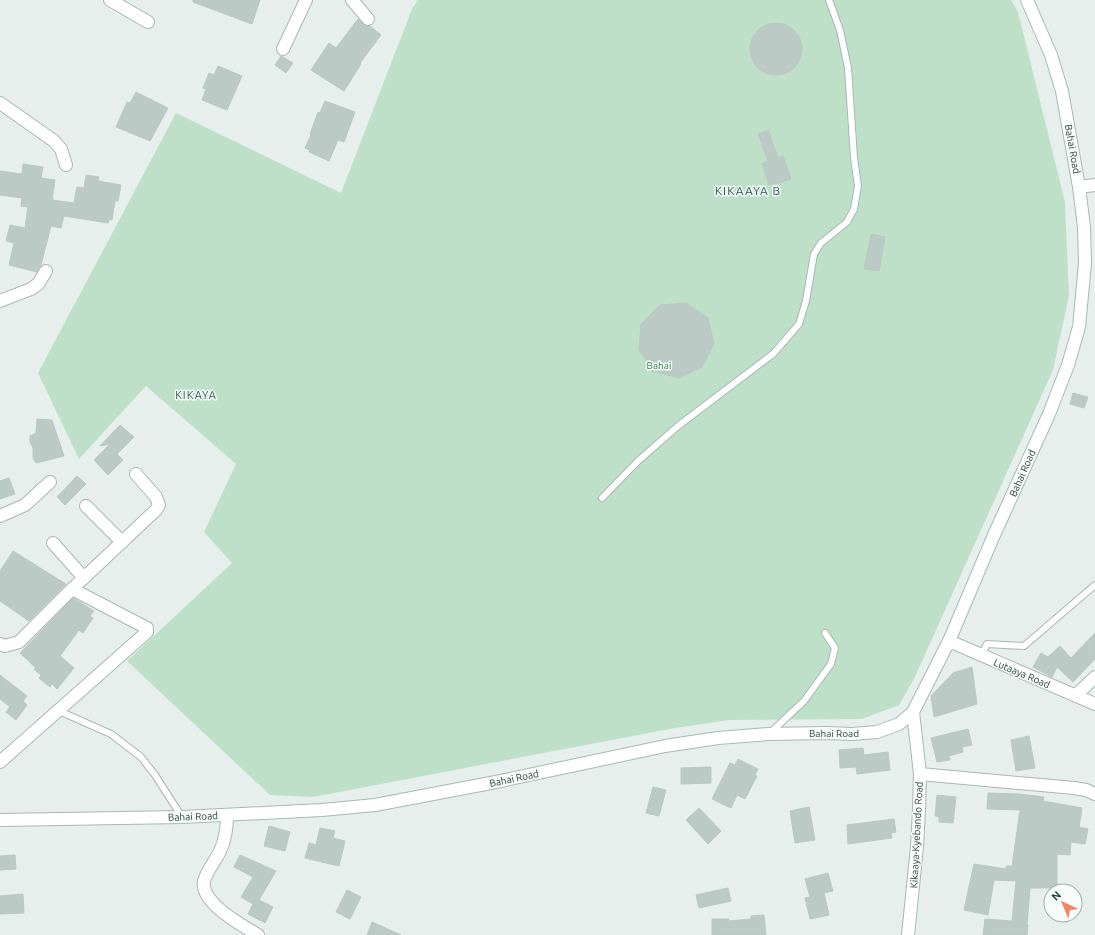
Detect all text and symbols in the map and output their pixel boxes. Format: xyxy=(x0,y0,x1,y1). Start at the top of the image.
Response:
street label: Bahai Road xyxy=(1063,123,1082,175)
district label: KIKAAYA B xyxy=(715,184,781,197)
park label: Bahai xyxy=(647,360,671,371)
district label: KIKAYA xyxy=(175,389,217,401)
street label: Bahai Road xyxy=(1007,448,1038,498)
street label: Lutaaya Road xyxy=(992,657,1052,690)
street label: Bahai Road xyxy=(809,728,859,739)
street label: Bahai Road xyxy=(488,768,540,789)
street label: Kikaaya-Kyebando Road xyxy=(908,781,925,889)
street label: Bahai Road xyxy=(168,810,218,823)
north arrow xyxy=(1043,883,1083,923)
text: N xyxy=(1049,889,1063,903)

